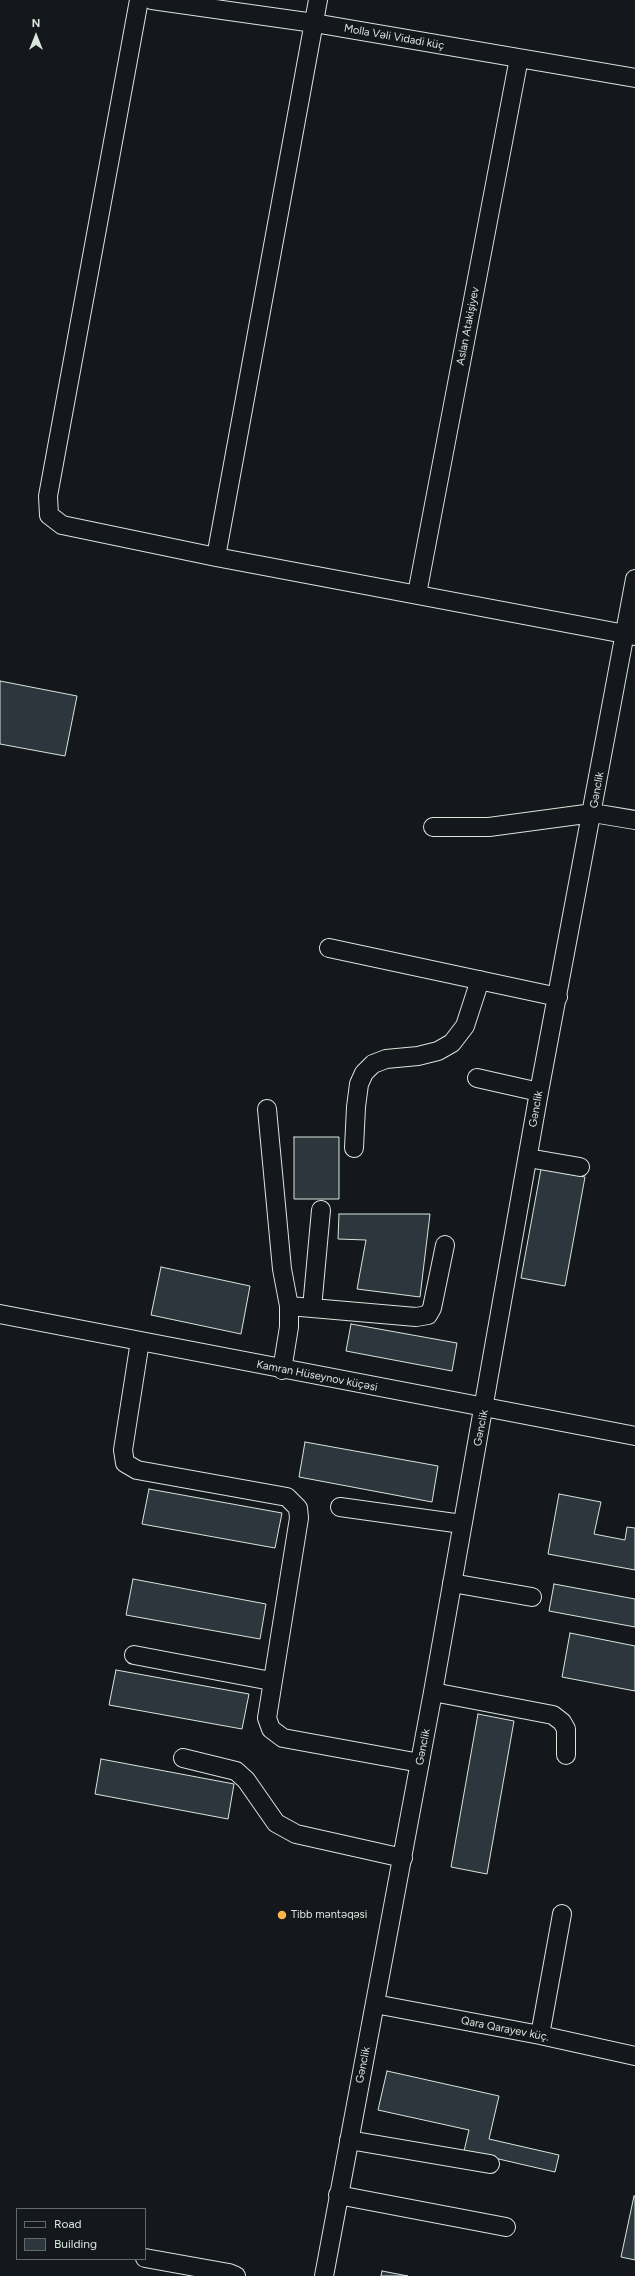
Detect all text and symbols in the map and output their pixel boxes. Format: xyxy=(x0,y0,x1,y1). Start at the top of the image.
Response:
north arrow xyxy=(16,16,56,56)
text: N xyxy=(32,17,40,30)
street label: Molla Vəli Vidadi küç xyxy=(343,22,445,52)
street label: Aslan Atakişiyev xyxy=(454,286,482,366)
street label: Gənclik xyxy=(587,771,607,809)
street label: Gənclik xyxy=(526,1090,546,1128)
street label: Kamran Hüseynov küçəsi xyxy=(255,1358,379,1394)
street label: Gənclik xyxy=(471,1409,491,1447)
street label: Gənclik xyxy=(413,1728,433,1766)
place label: Tibb məntəqəsi xyxy=(291,1908,367,1922)
marker: Tibb məntəqəsi xyxy=(276,1909,288,1921)
street label: Qara Qarayev küç. xyxy=(460,2014,550,2044)
street label: Gənclik xyxy=(353,2046,373,2084)
legend xyxy=(16,2208,146,2260)
text: Road xyxy=(54,2217,82,2231)
text: Building xyxy=(54,2237,97,2251)

